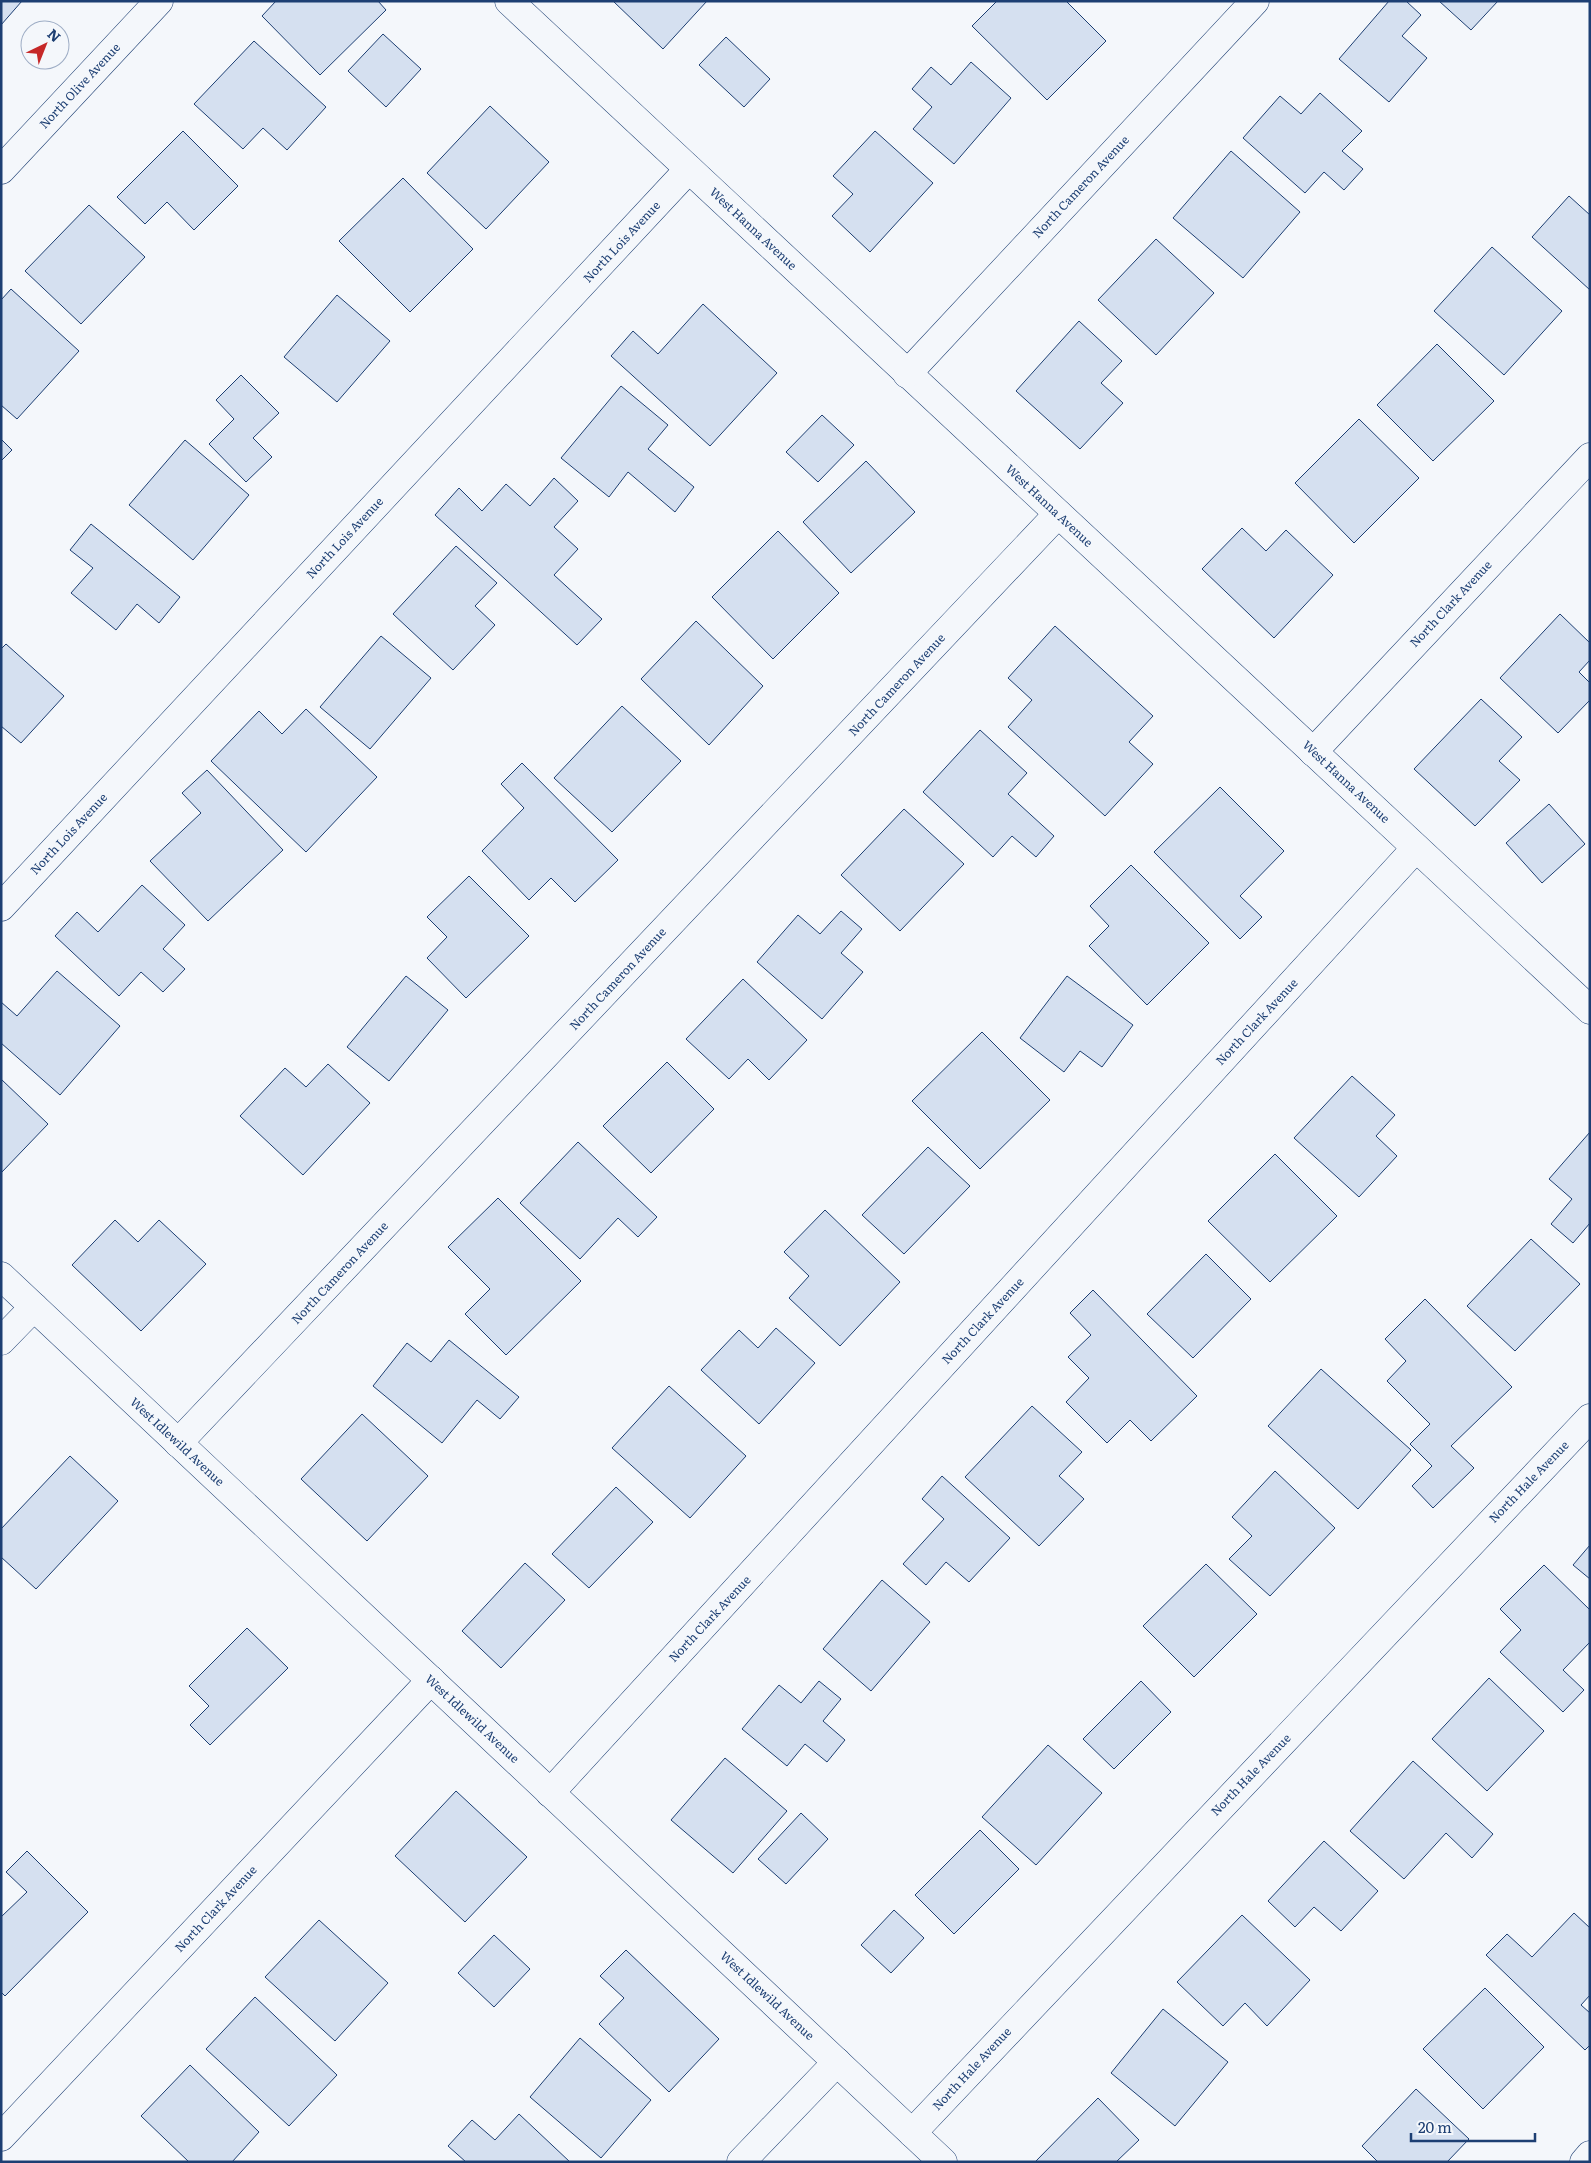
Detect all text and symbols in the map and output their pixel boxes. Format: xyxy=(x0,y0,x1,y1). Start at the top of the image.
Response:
north arrow xyxy=(20,20,70,70)
text: N xyxy=(43,23,66,46)
street label: North Olive Avenue xyxy=(35,38,124,132)
street label: North Cameron Avenue xyxy=(1028,131,1133,242)
street label: West Hanna Avenue xyxy=(706,183,801,274)
street label: North Lois Avenue xyxy=(579,196,664,286)
street label: West Hanna Avenue xyxy=(1002,460,1097,551)
street label: North Lois Avenue xyxy=(302,492,387,582)
street label: North Clark Avenue xyxy=(1405,556,1495,651)
street label: North Cameron Avenue xyxy=(844,629,949,740)
street label: West Hanna Avenue xyxy=(1299,736,1394,827)
street label: North Lois Avenue xyxy=(26,788,111,878)
street label: North Cameron Avenue xyxy=(565,923,670,1034)
street label: North Clark Avenue xyxy=(1211,974,1301,1069)
street label: North Cameron Avenue xyxy=(287,1217,392,1328)
street label: North Clark Avenue xyxy=(937,1273,1027,1368)
street label: West Idlewild Avenue xyxy=(127,1393,229,1490)
street label: North Hale Avenue xyxy=(1484,1436,1572,1527)
street label: North Clark Avenue xyxy=(664,1571,754,1666)
street label: West Idlewild Avenue xyxy=(422,1670,524,1767)
street label: North Hale Avenue xyxy=(1206,1729,1294,1820)
street label: North Clark Avenue xyxy=(170,1861,260,1956)
street label: West Idlewild Avenue xyxy=(717,1947,819,2044)
street label: North Hale Avenue xyxy=(928,2023,1015,2114)
scale bar xyxy=(1411,2110,1535,2142)
text: 20 m xyxy=(1418,2115,1452,2138)

